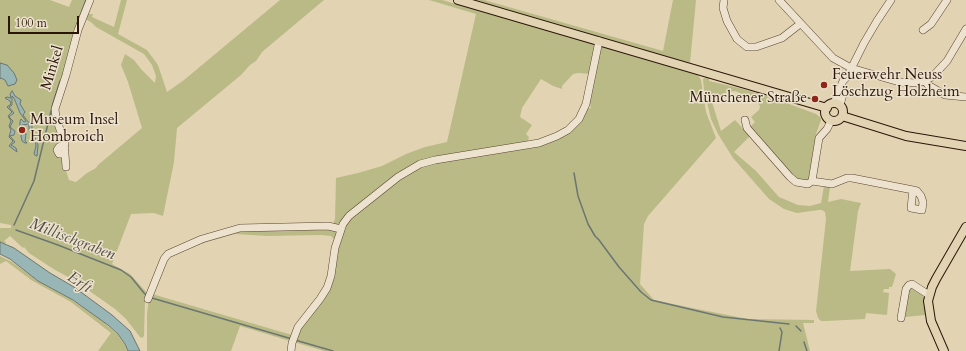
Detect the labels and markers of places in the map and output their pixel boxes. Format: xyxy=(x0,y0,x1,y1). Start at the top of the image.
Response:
place label: Feuerwehr Neuss Löschzug Holzheim xyxy=(832,67,960,102)
marker: Feuerwehr Neuss Löschzug Holzheim xyxy=(819,80,829,90)
place label: Münchener Straße xyxy=(689,90,807,108)
marker: Münchener Straße xyxy=(810,94,820,104)
place label: Museum Insel Hombroich xyxy=(30,112,118,147)
marker: Museum Insel Hombroich xyxy=(17,125,27,135)

